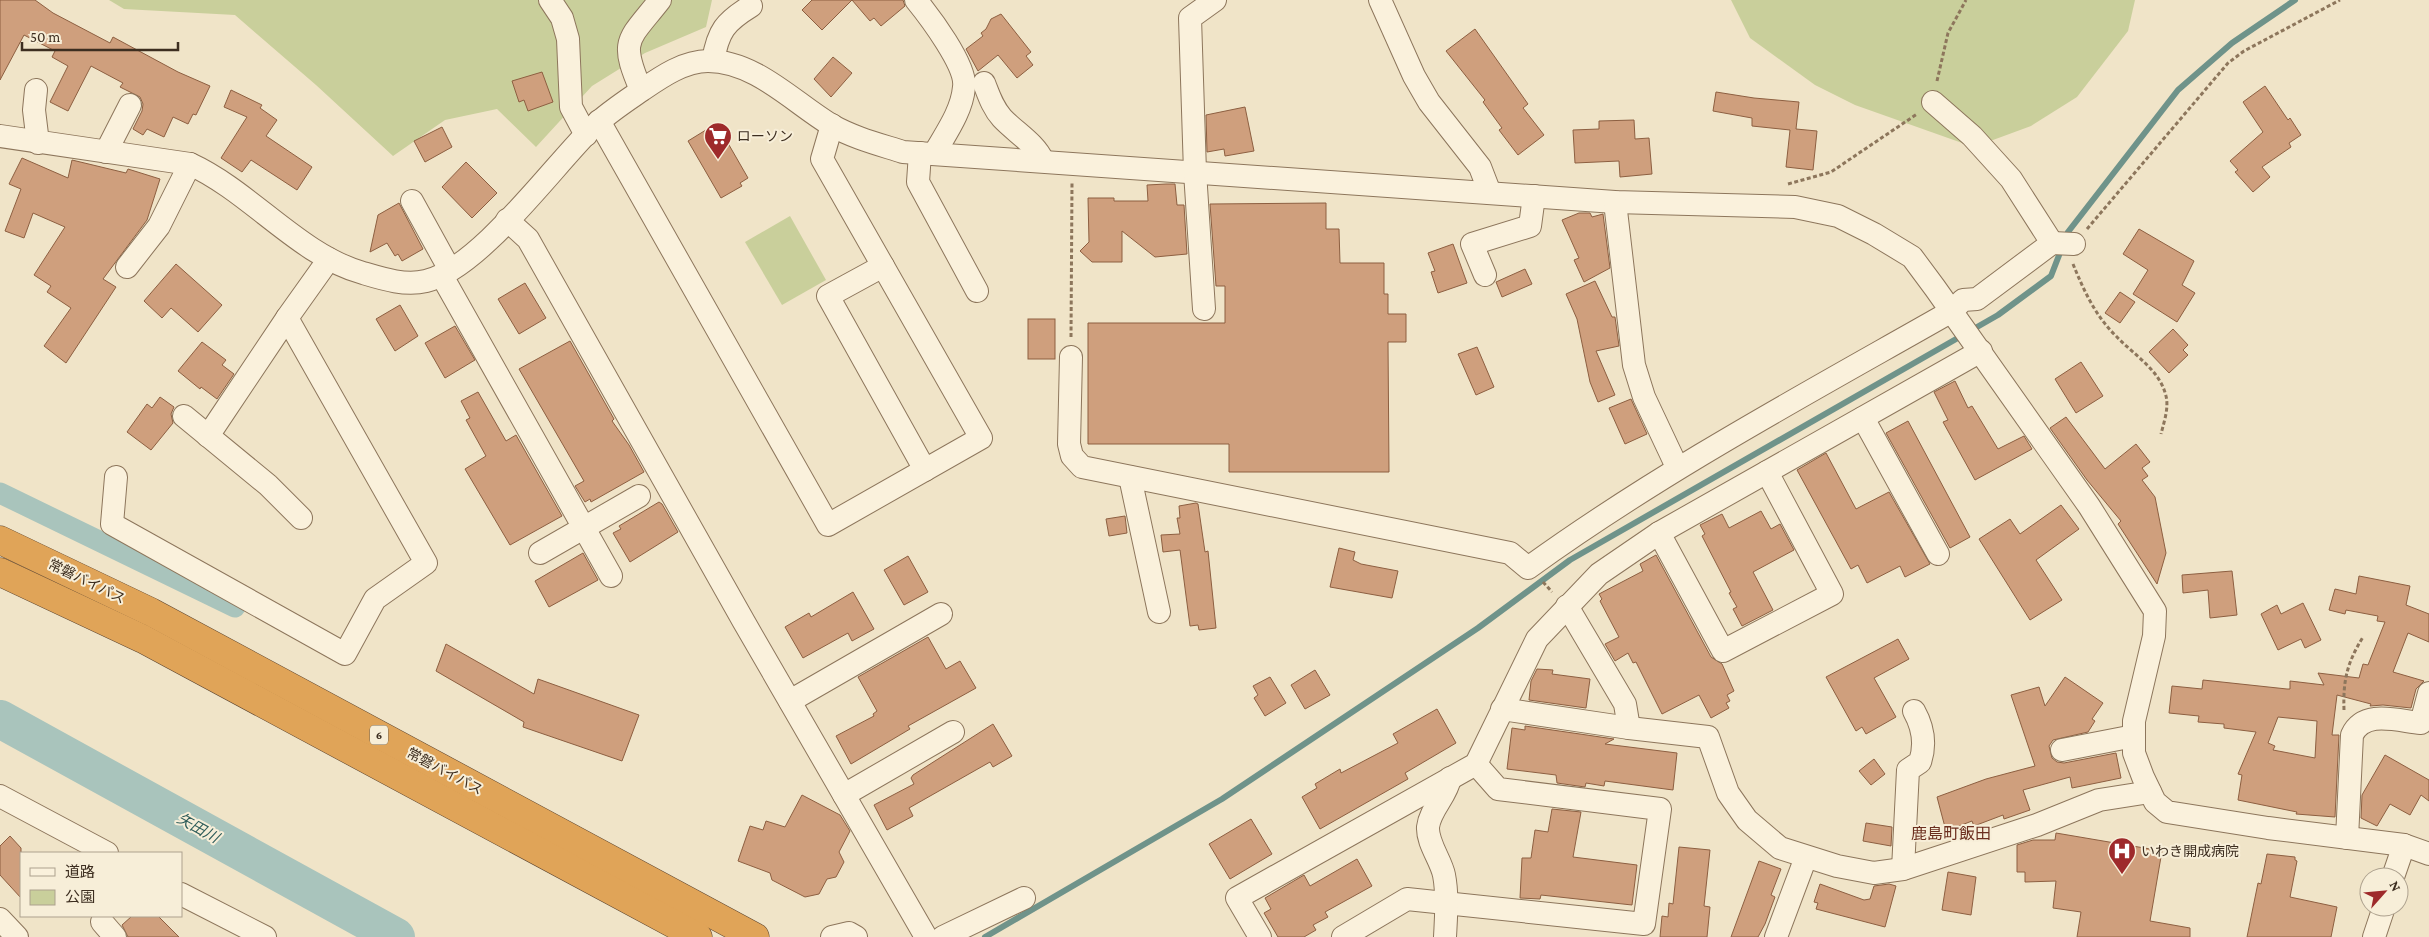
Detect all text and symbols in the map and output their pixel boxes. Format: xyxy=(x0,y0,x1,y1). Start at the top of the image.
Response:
scale bar xyxy=(22,20,179,52)
text: 50 m xyxy=(30,29,60,45)
supermarket icon: ローソン xyxy=(703,121,733,160)
place label: ローソン xyxy=(737,128,793,144)
street label: 常磐バイパス xyxy=(46,555,128,607)
road number: 6 xyxy=(370,726,388,744)
street label: 常磐バイパス xyxy=(404,744,486,798)
water label: 矢田川 xyxy=(174,810,223,847)
district label: 鹿島町飯田 xyxy=(1911,825,1991,842)
hospital icon: いわき開成病院 xyxy=(2107,836,2137,875)
place label: いわき開成病院 xyxy=(2141,843,2239,859)
legend xyxy=(20,852,182,917)
text: 道路 xyxy=(65,864,95,880)
north arrow xyxy=(2359,867,2409,917)
text: N xyxy=(2386,878,2405,894)
text: 公園 xyxy=(65,889,95,905)

